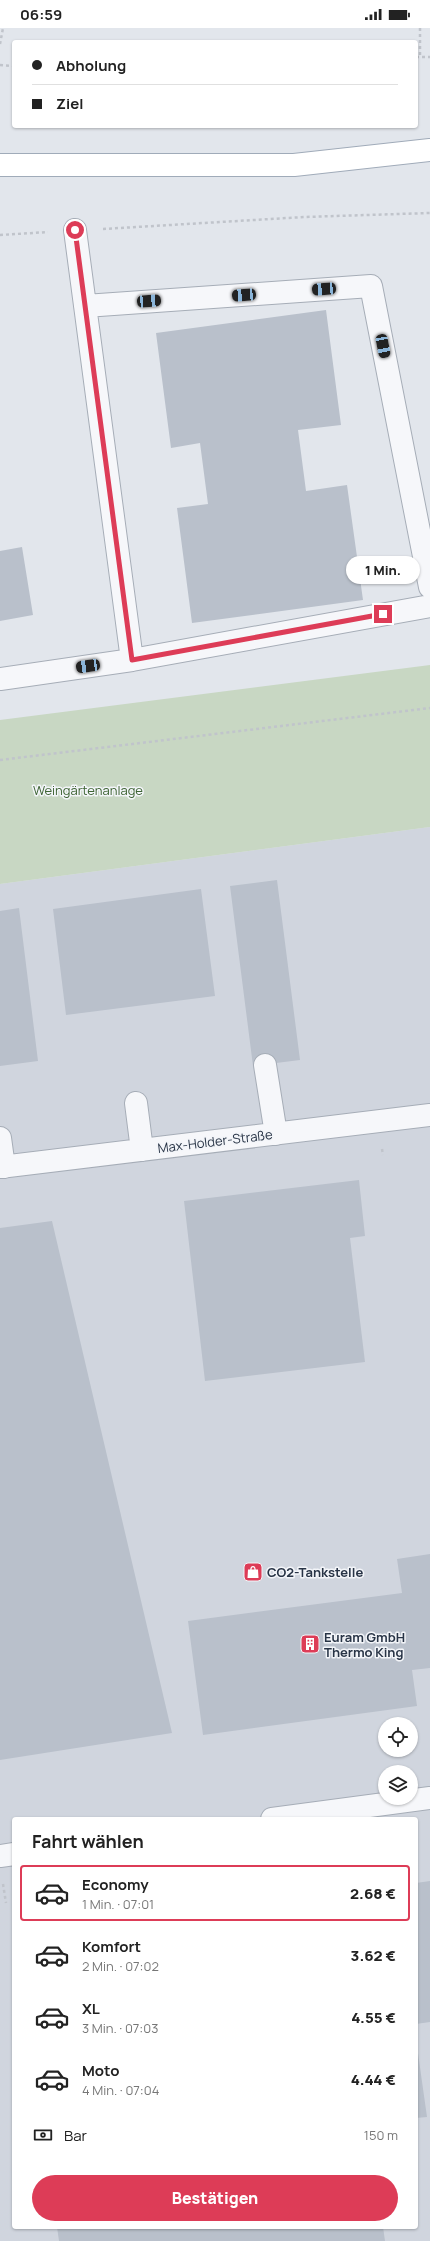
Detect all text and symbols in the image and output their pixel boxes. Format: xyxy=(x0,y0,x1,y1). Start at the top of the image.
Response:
text: 06:59 xyxy=(20,4,62,25)
text: Abholung xyxy=(56,55,126,76)
text: Ziel xyxy=(56,93,83,114)
route start xyxy=(66,221,84,239)
car xyxy=(312,282,336,296)
car xyxy=(232,288,256,302)
car xyxy=(137,294,161,308)
car xyxy=(375,333,391,359)
callout: 1 Min. xyxy=(346,556,420,584)
text: 1 Min. xyxy=(365,561,401,579)
route end xyxy=(374,605,392,623)
car xyxy=(75,658,101,674)
park label: Weingärtenanlage xyxy=(33,781,143,799)
street label: Max-Holder-Straße xyxy=(156,1125,274,1157)
shop icon: CO2-Tankstelle xyxy=(242,1561,264,1583)
place label: CO2-Tankstelle xyxy=(267,1563,363,1581)
place label: Euram GmbH Thermo King xyxy=(324,1628,405,1661)
building icon: Euram GmbH Thermo King xyxy=(299,1633,321,1655)
map controls xyxy=(378,1717,418,1805)
button: locate xyxy=(378,1717,418,1757)
button: layers xyxy=(378,1765,418,1805)
text: Fahrt wählen xyxy=(32,1829,144,1853)
text: Economy xyxy=(82,1874,149,1895)
icon: car xyxy=(34,1875,70,1911)
text: 2.68 € xyxy=(350,1883,396,1904)
text: 1 Min. · 07:01 xyxy=(82,1895,154,1913)
text: Komfort xyxy=(82,1936,141,1957)
icon: car xyxy=(34,1937,70,1973)
text: 3.62 € xyxy=(351,1945,396,1966)
text: 2 Min. · 07:02 xyxy=(82,1957,159,1975)
text: XL xyxy=(82,1998,100,2019)
icon: car xyxy=(34,1999,70,2035)
text: 4.55 € xyxy=(351,2007,396,2028)
text: 3 Min. · 07:03 xyxy=(82,2019,158,2037)
text: Moto xyxy=(82,2060,119,2081)
icon: car xyxy=(34,2061,70,2097)
text: 4.44 € xyxy=(351,2069,396,2090)
text: 4 Min. · 07:04 xyxy=(82,2081,159,2099)
icon: cash xyxy=(32,2124,54,2146)
text: Bar xyxy=(64,2125,87,2146)
text: 150 m xyxy=(364,2126,398,2144)
button: Bestätigen xyxy=(32,2175,398,2221)

